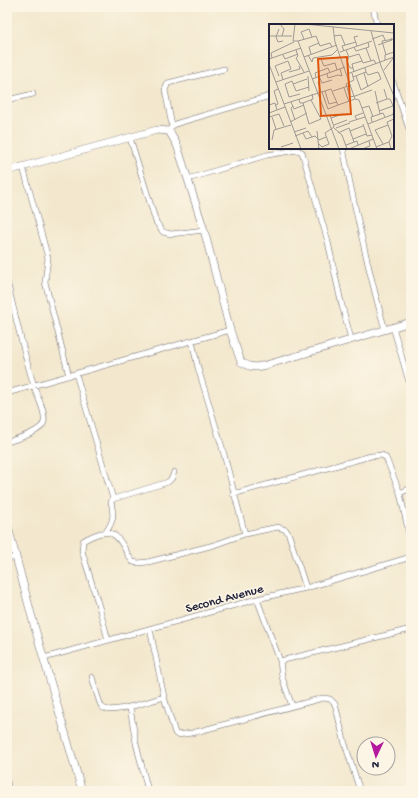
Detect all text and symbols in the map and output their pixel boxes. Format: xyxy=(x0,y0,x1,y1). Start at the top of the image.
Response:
inset map xyxy=(269,24,394,149)
street label: Second Avenue xyxy=(184,582,265,617)
north arrow xyxy=(356,736,396,776)
text: N xyxy=(371,758,379,770)

